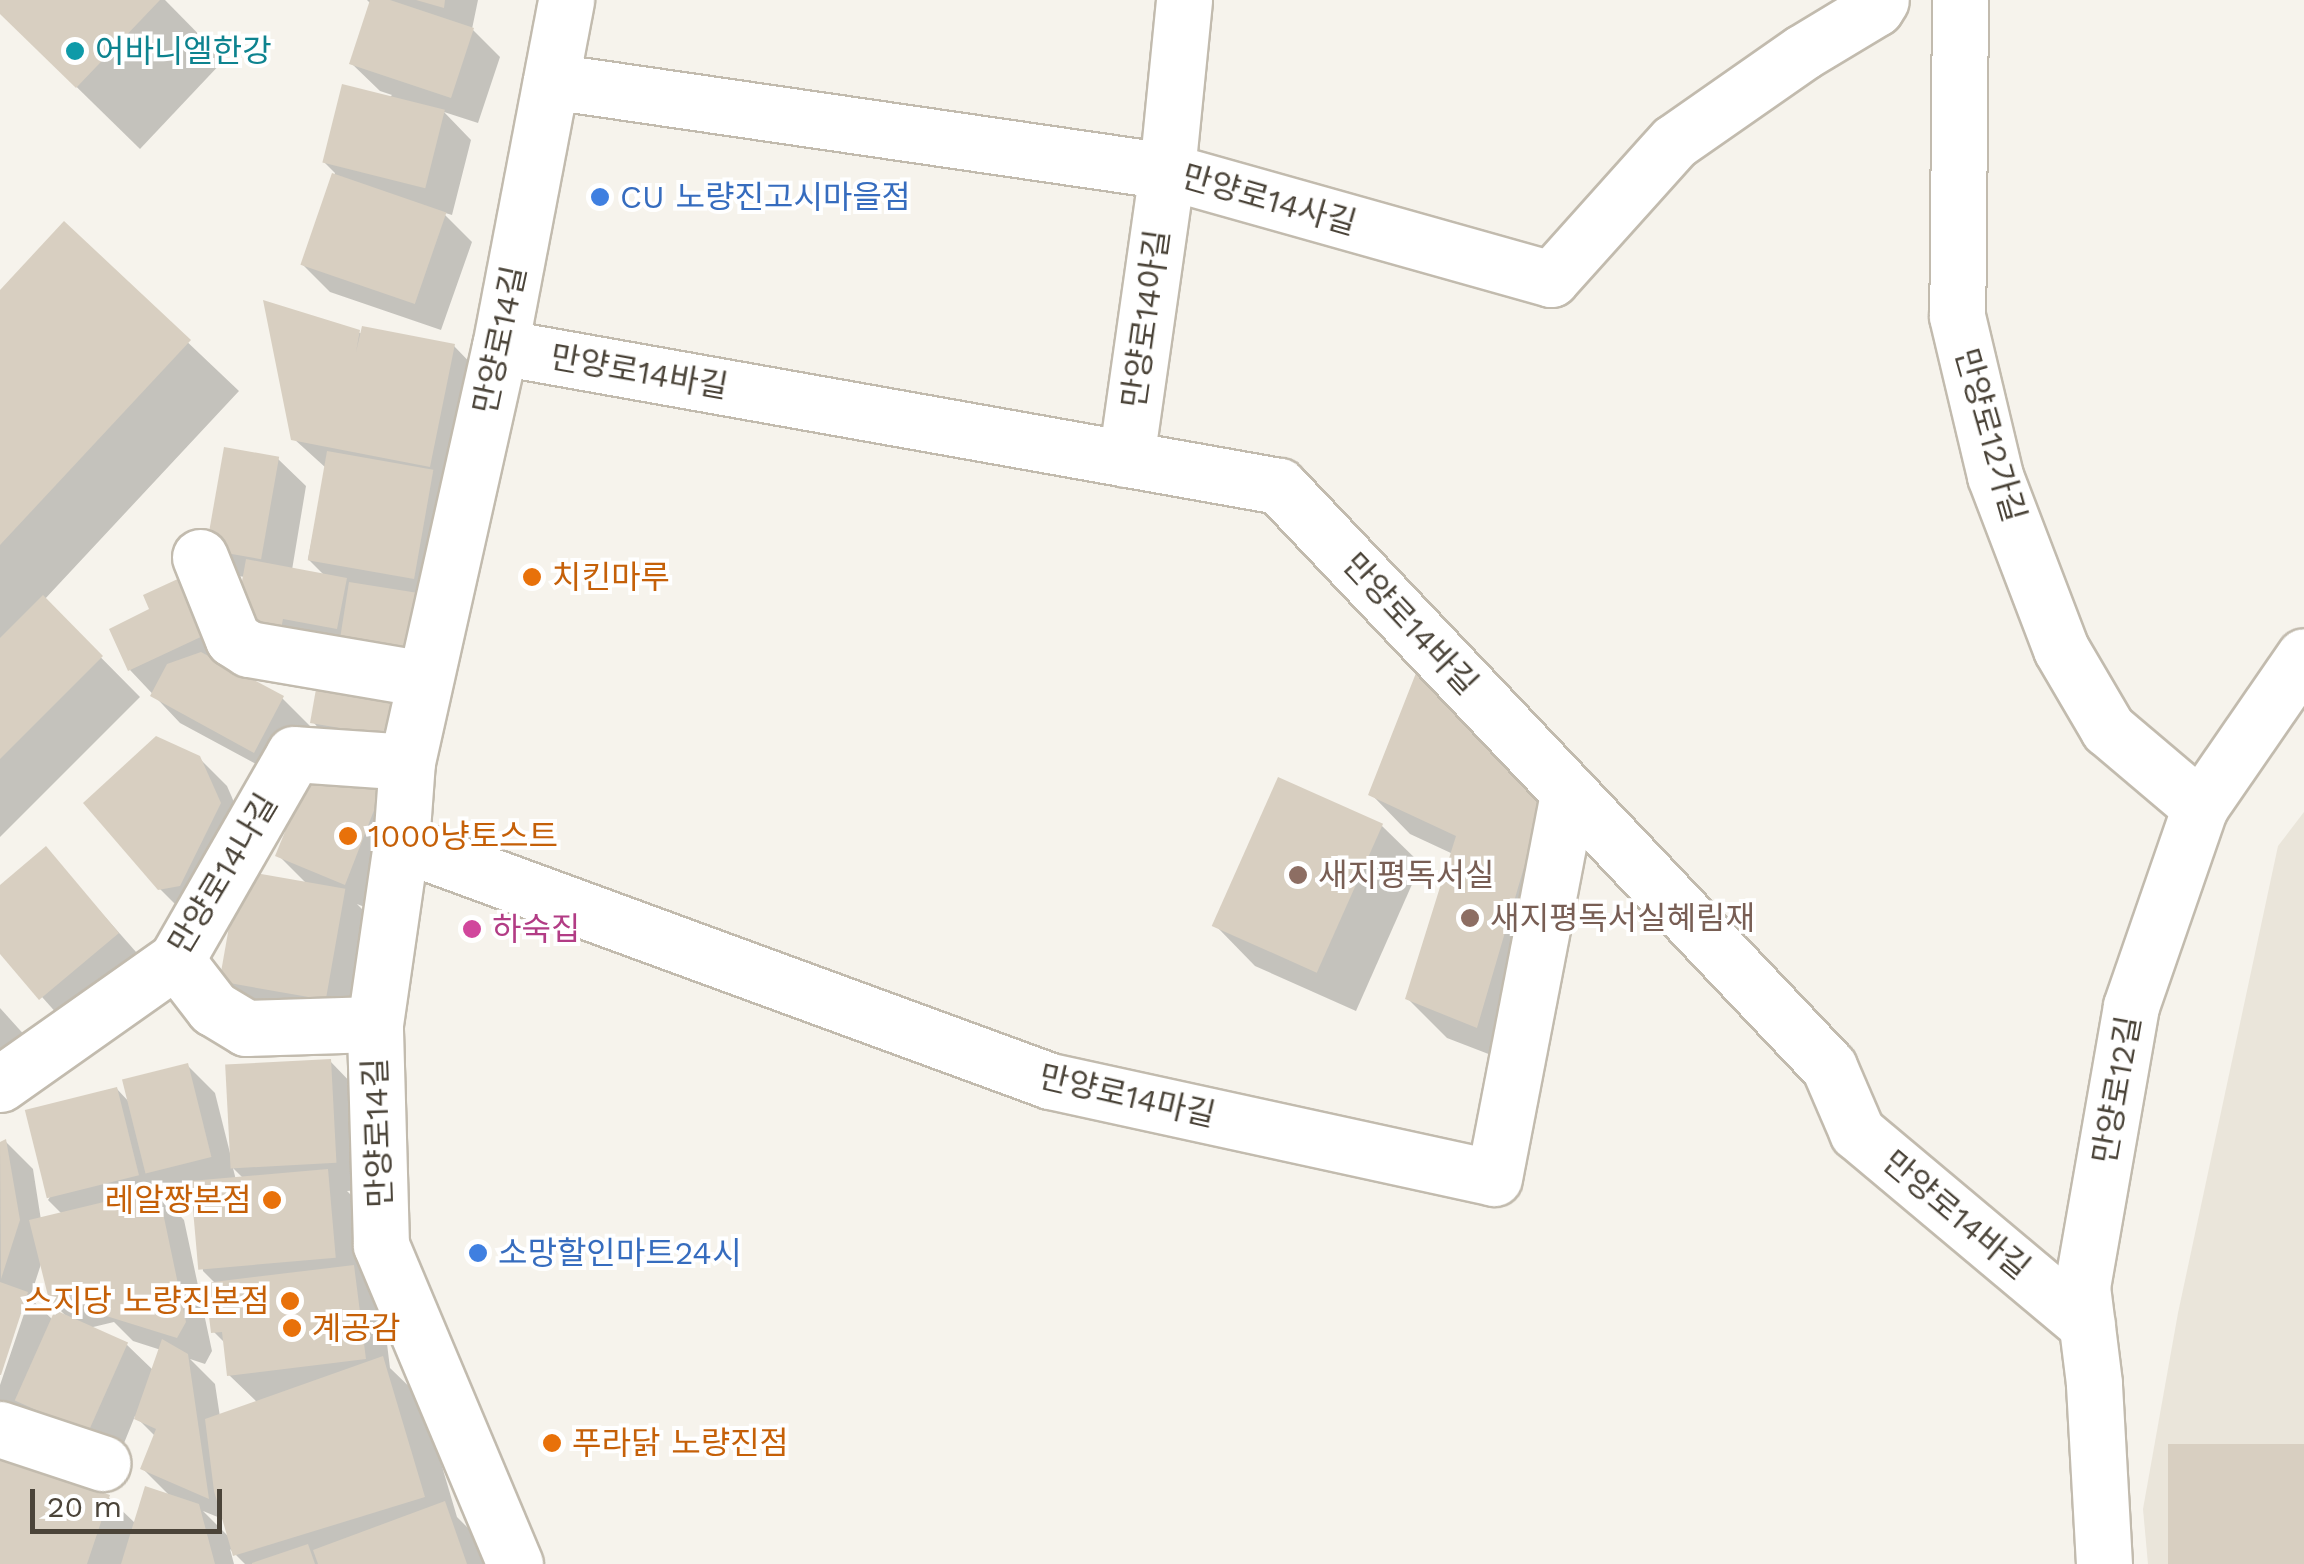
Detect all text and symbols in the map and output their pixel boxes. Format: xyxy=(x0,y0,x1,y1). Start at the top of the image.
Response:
place label: 어바니엘한강 xyxy=(95,32,272,70)
marker: 어바니엘한강 xyxy=(64,40,86,62)
street label: 만양로14사길 xyxy=(1178,157,1360,243)
place label: CU 노량진고시마을점 xyxy=(620,178,911,216)
marker: CU 노량진고시마을점 xyxy=(589,186,611,208)
street label: 만양로14아길 xyxy=(1115,228,1177,410)
street label: 만양로14길 xyxy=(466,263,534,417)
street label: 만양로14바길 xyxy=(547,338,731,406)
street label: 만양로12가길 xyxy=(1947,344,2033,526)
street label: 만양로14바길 xyxy=(1335,545,1485,703)
place label: 치킨마루 xyxy=(552,558,670,596)
marker: 치킨마루 xyxy=(521,566,543,588)
street label: 만양로14나길 xyxy=(160,787,286,961)
place label: 1000냥토스트 xyxy=(368,817,558,855)
marker: 1000냥토스트 xyxy=(337,825,359,847)
place label: 새지평독서실 xyxy=(1318,856,1495,894)
marker: 새지평독서실 xyxy=(1287,864,1309,886)
place label: 새지평독서실혜림재 xyxy=(1490,899,1755,937)
marker: 새지평독서실혜림재 xyxy=(1459,907,1481,929)
place label: 하숙집 xyxy=(492,910,580,948)
marker: 하숙집 xyxy=(461,918,483,940)
street label: 만양로12길 xyxy=(2085,1013,2149,1167)
street label: 만양로14길 xyxy=(356,1057,400,1209)
street label: 만양로14마길 xyxy=(1035,1057,1219,1135)
street label: 만양로14바길 xyxy=(1875,1143,2037,1287)
place label: 레알짱본점 xyxy=(105,1181,252,1219)
marker: 레알짱본점 xyxy=(261,1189,283,1211)
place label: 소망할인마트24시 xyxy=(498,1234,741,1272)
marker: 소망할인마트24시 xyxy=(467,1242,489,1264)
place label: 스지당 노량진본점 xyxy=(24,1282,270,1320)
marker: 스지당 노량진본점 xyxy=(279,1290,301,1312)
place label: 계공감 xyxy=(312,1309,400,1347)
marker: 계공감 xyxy=(281,1317,303,1339)
place label: 푸라닭 노량진점 xyxy=(572,1424,789,1462)
marker: 푸라닭 노량진점 xyxy=(541,1432,563,1454)
scale bar xyxy=(35,1469,228,1531)
text: 20 m xyxy=(47,1489,122,1524)

